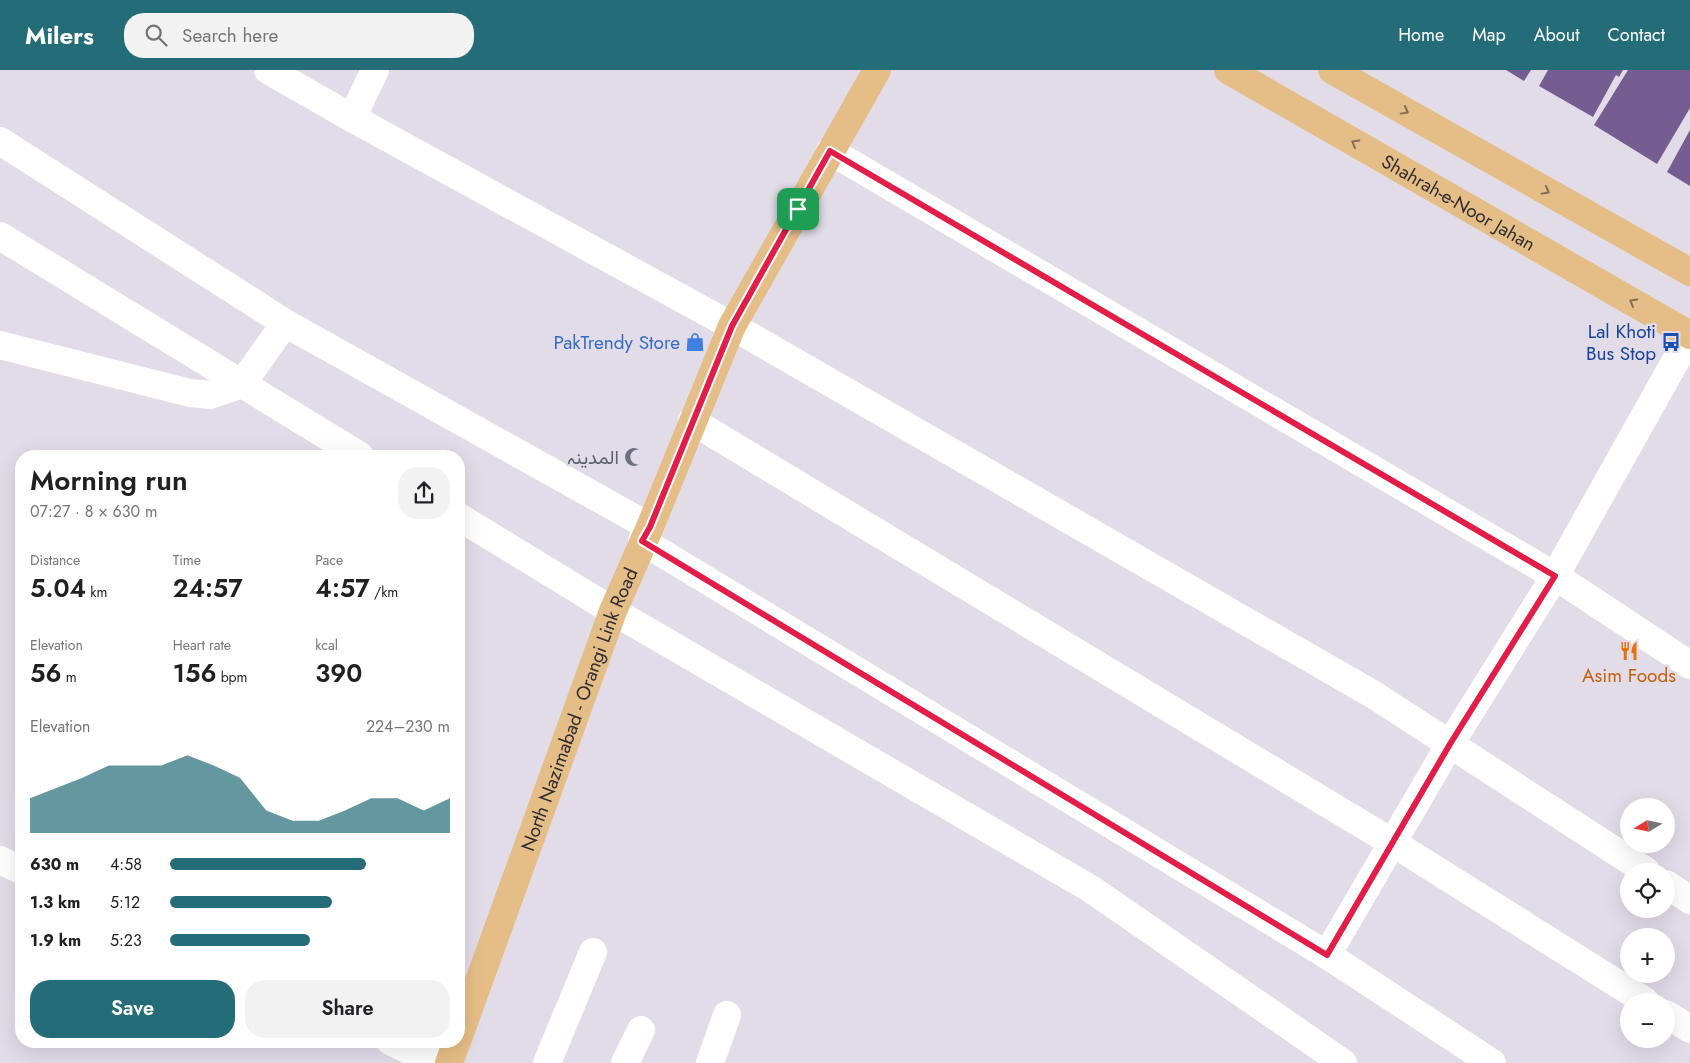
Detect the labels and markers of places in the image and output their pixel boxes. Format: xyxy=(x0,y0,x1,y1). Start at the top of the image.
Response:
pin xyxy=(777,188,819,230)
place label: Lal Khoti Bus Stop xyxy=(1586,318,1656,367)
place label: PakTrendy Store xyxy=(553,329,680,356)
shop icon: PakTrendy Store xyxy=(684,331,706,353)
bus stop icon: Lal Khoti Bus Stop xyxy=(1660,331,1682,353)
place label: المدینہ xyxy=(567,444,619,471)
mosque icon: المدینہ xyxy=(623,446,645,468)
restaurant icon: Asim Foods xyxy=(1618,640,1640,662)
place label: Asim Foods xyxy=(1582,662,1676,689)

